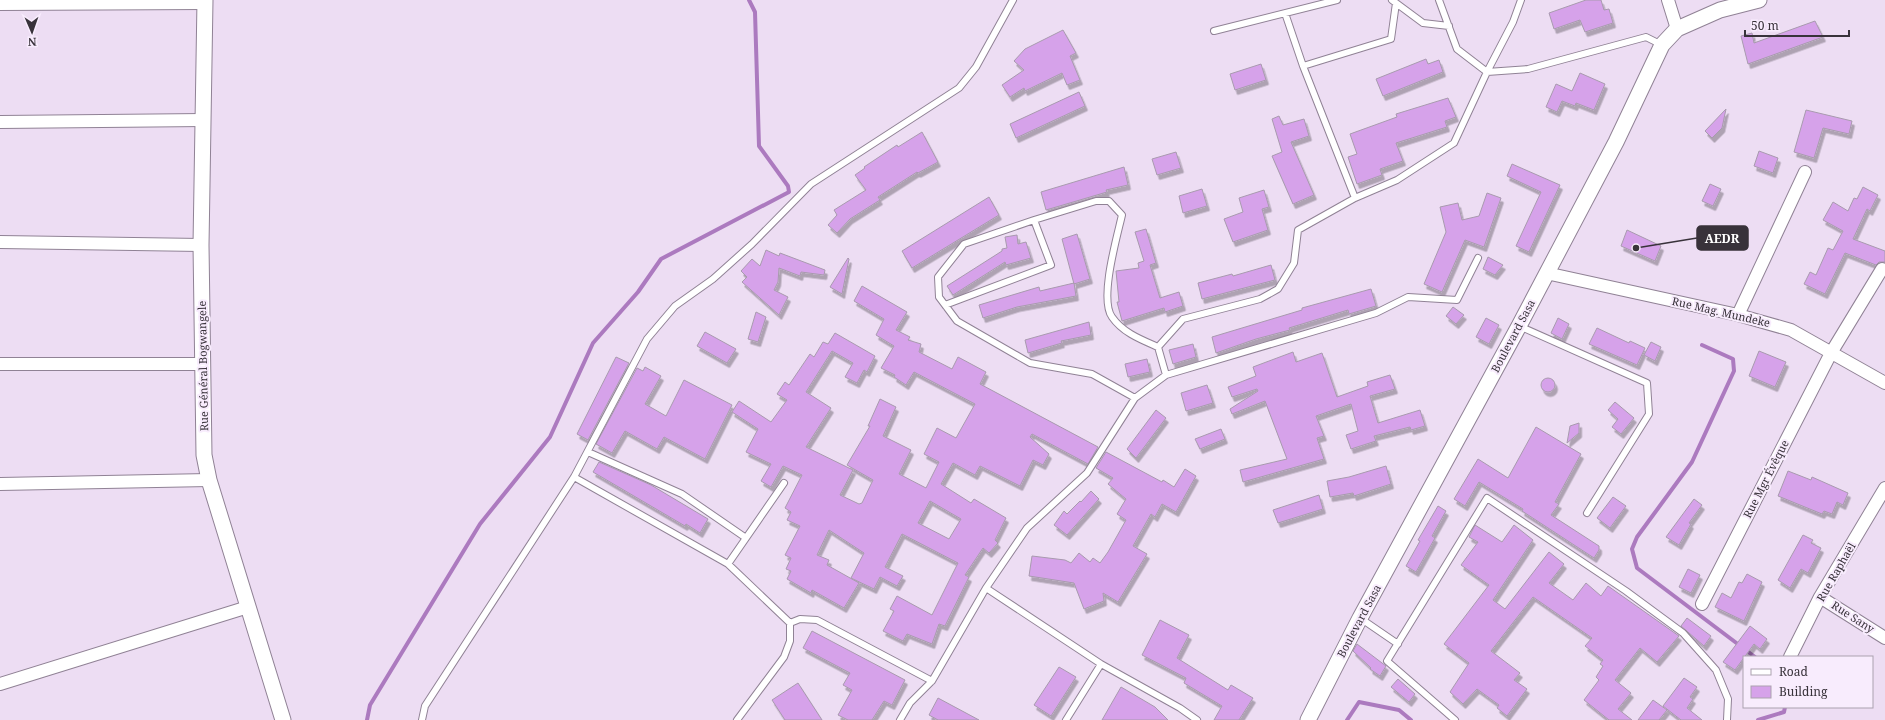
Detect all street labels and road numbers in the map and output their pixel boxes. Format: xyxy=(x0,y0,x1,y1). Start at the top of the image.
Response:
street label: Rue Mag. Mundeke xyxy=(1671,293,1772,330)
street label: Boulevard Sasa xyxy=(1487,297,1538,375)
street label: Rue Général Bogwangele xyxy=(194,301,211,431)
street label: Rue Mgr Évêque xyxy=(1739,437,1792,520)
street label: Rue Raphaël xyxy=(1813,539,1859,604)
street label: Boulevard Sasa xyxy=(1333,582,1384,660)
street label: Rue Sany xyxy=(1829,597,1878,636)

